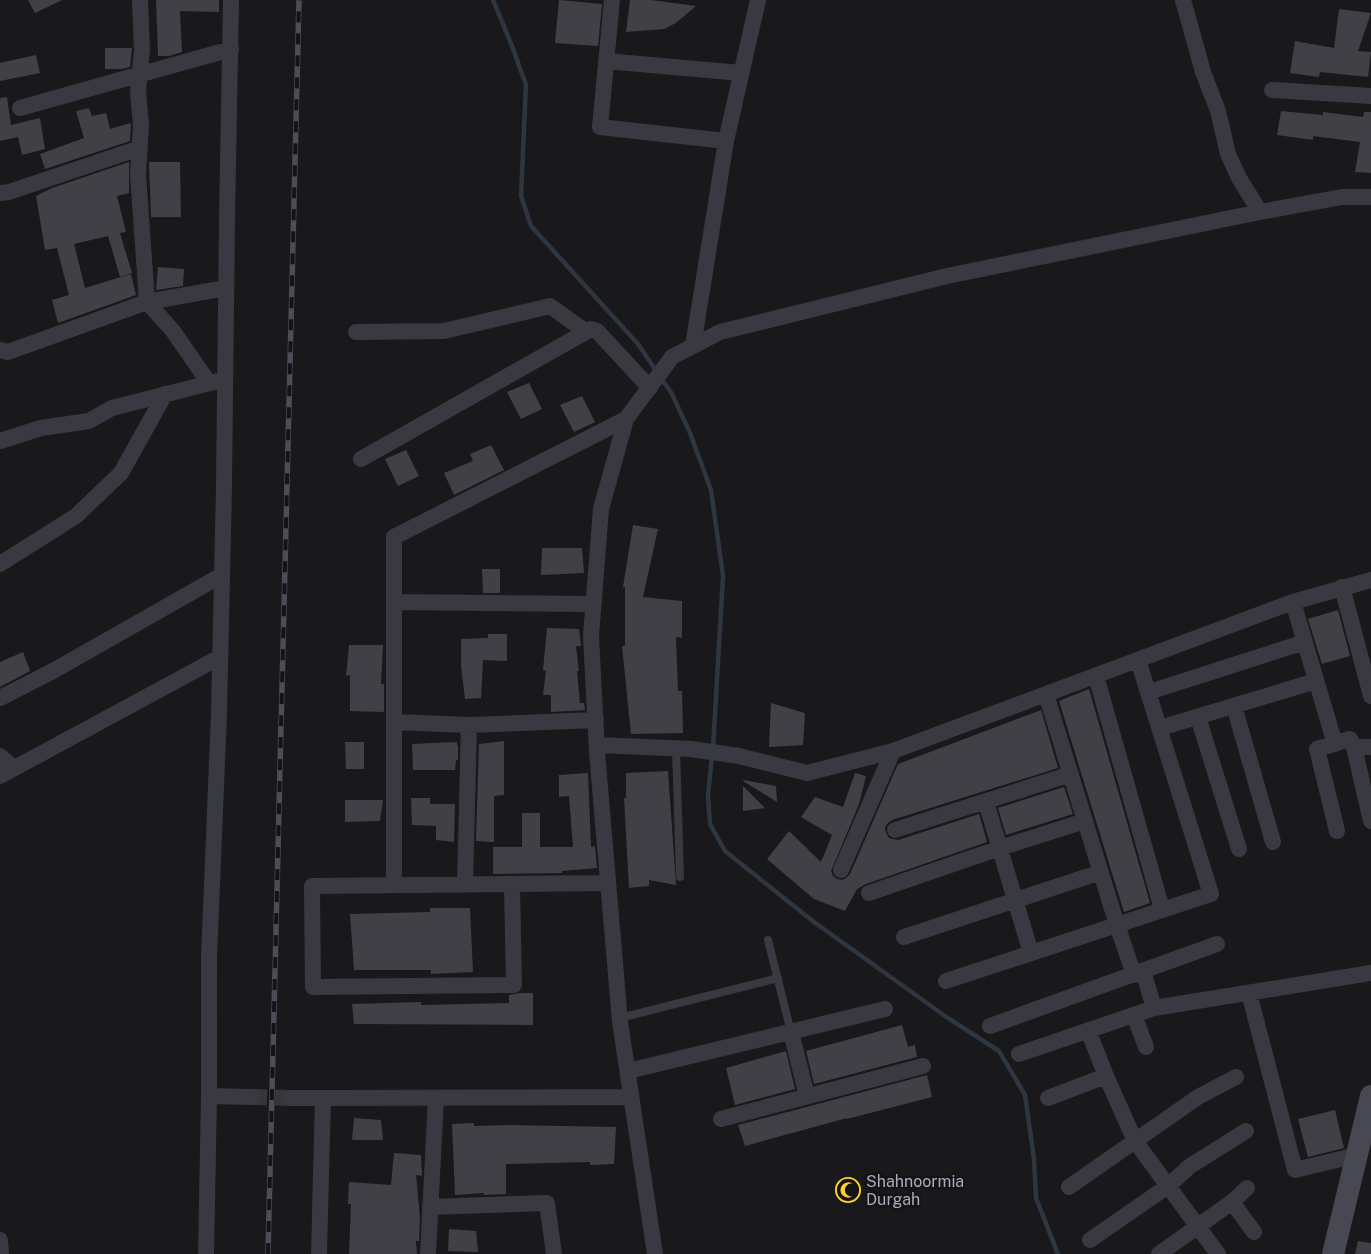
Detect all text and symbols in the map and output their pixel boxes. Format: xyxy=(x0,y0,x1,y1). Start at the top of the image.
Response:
place label: Shahnoormia Durgah xyxy=(866,1172,964,1209)
mosque icon: Shahnoormia Durgah xyxy=(835,1177,861,1203)

